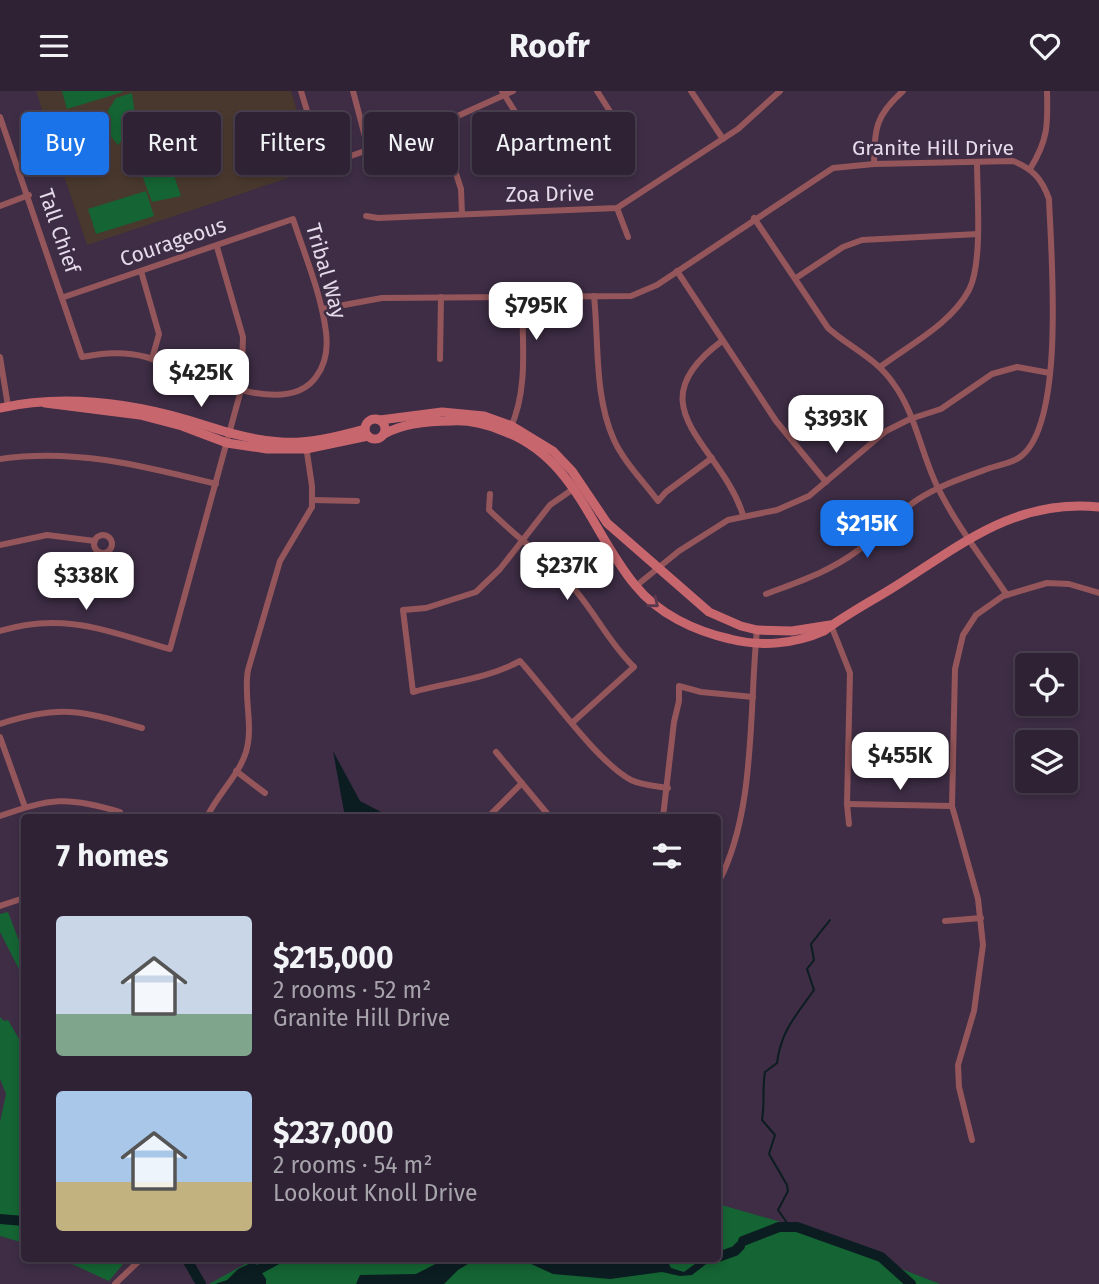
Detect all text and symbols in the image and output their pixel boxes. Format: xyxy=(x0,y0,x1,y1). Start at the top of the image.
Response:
icon: menu xyxy=(35,27,73,65)
text: Roofr xyxy=(509,27,590,65)
icon: heart xyxy=(1026,27,1064,65)
chip: Buy xyxy=(21,112,109,175)
chip: Rent xyxy=(123,112,221,175)
chip: Filters xyxy=(235,112,350,175)
chip: New xyxy=(364,112,458,175)
chip: Apartment xyxy=(472,112,635,175)
street label: Granite Hill Drive xyxy=(852,135,1014,161)
street label: Zoa Drive xyxy=(505,180,595,208)
street label: Tall Chief xyxy=(33,186,86,278)
street label: Courageous xyxy=(116,212,230,272)
street label: Tribal Way xyxy=(300,221,352,322)
pin: $795K xyxy=(487,282,585,342)
text: $795K xyxy=(505,291,567,319)
pin: $425K xyxy=(152,349,250,409)
text: $425K xyxy=(169,358,233,386)
pin: $393K xyxy=(787,395,885,455)
text: $393K xyxy=(804,404,868,432)
pin: $215K xyxy=(818,501,916,560)
text: $215K xyxy=(836,509,898,537)
pin: $237K xyxy=(518,543,616,602)
text: $237K xyxy=(536,551,598,579)
pin: $338K xyxy=(37,553,135,612)
text: $338K xyxy=(54,561,118,589)
one-way arrow xyxy=(646,595,659,607)
map controls xyxy=(1015,653,1078,793)
button: locate xyxy=(1015,653,1078,716)
button: layers xyxy=(1015,730,1078,793)
pin: $455K xyxy=(851,733,949,792)
text: $455K xyxy=(868,741,932,769)
icon: filters xyxy=(648,837,686,875)
text: 7 homes xyxy=(56,838,168,874)
text: $215,000 xyxy=(273,940,393,976)
icon: home xyxy=(112,944,196,1028)
text: 2 rooms · 52 m² xyxy=(273,976,431,1004)
text: Granite Hill Drive xyxy=(273,1004,450,1032)
text: $237,000 xyxy=(273,1115,393,1151)
icon: home xyxy=(112,1119,196,1203)
text: 2 rooms · 54 m² xyxy=(273,1151,432,1179)
text: Lookout Knoll Drive xyxy=(273,1179,478,1207)

